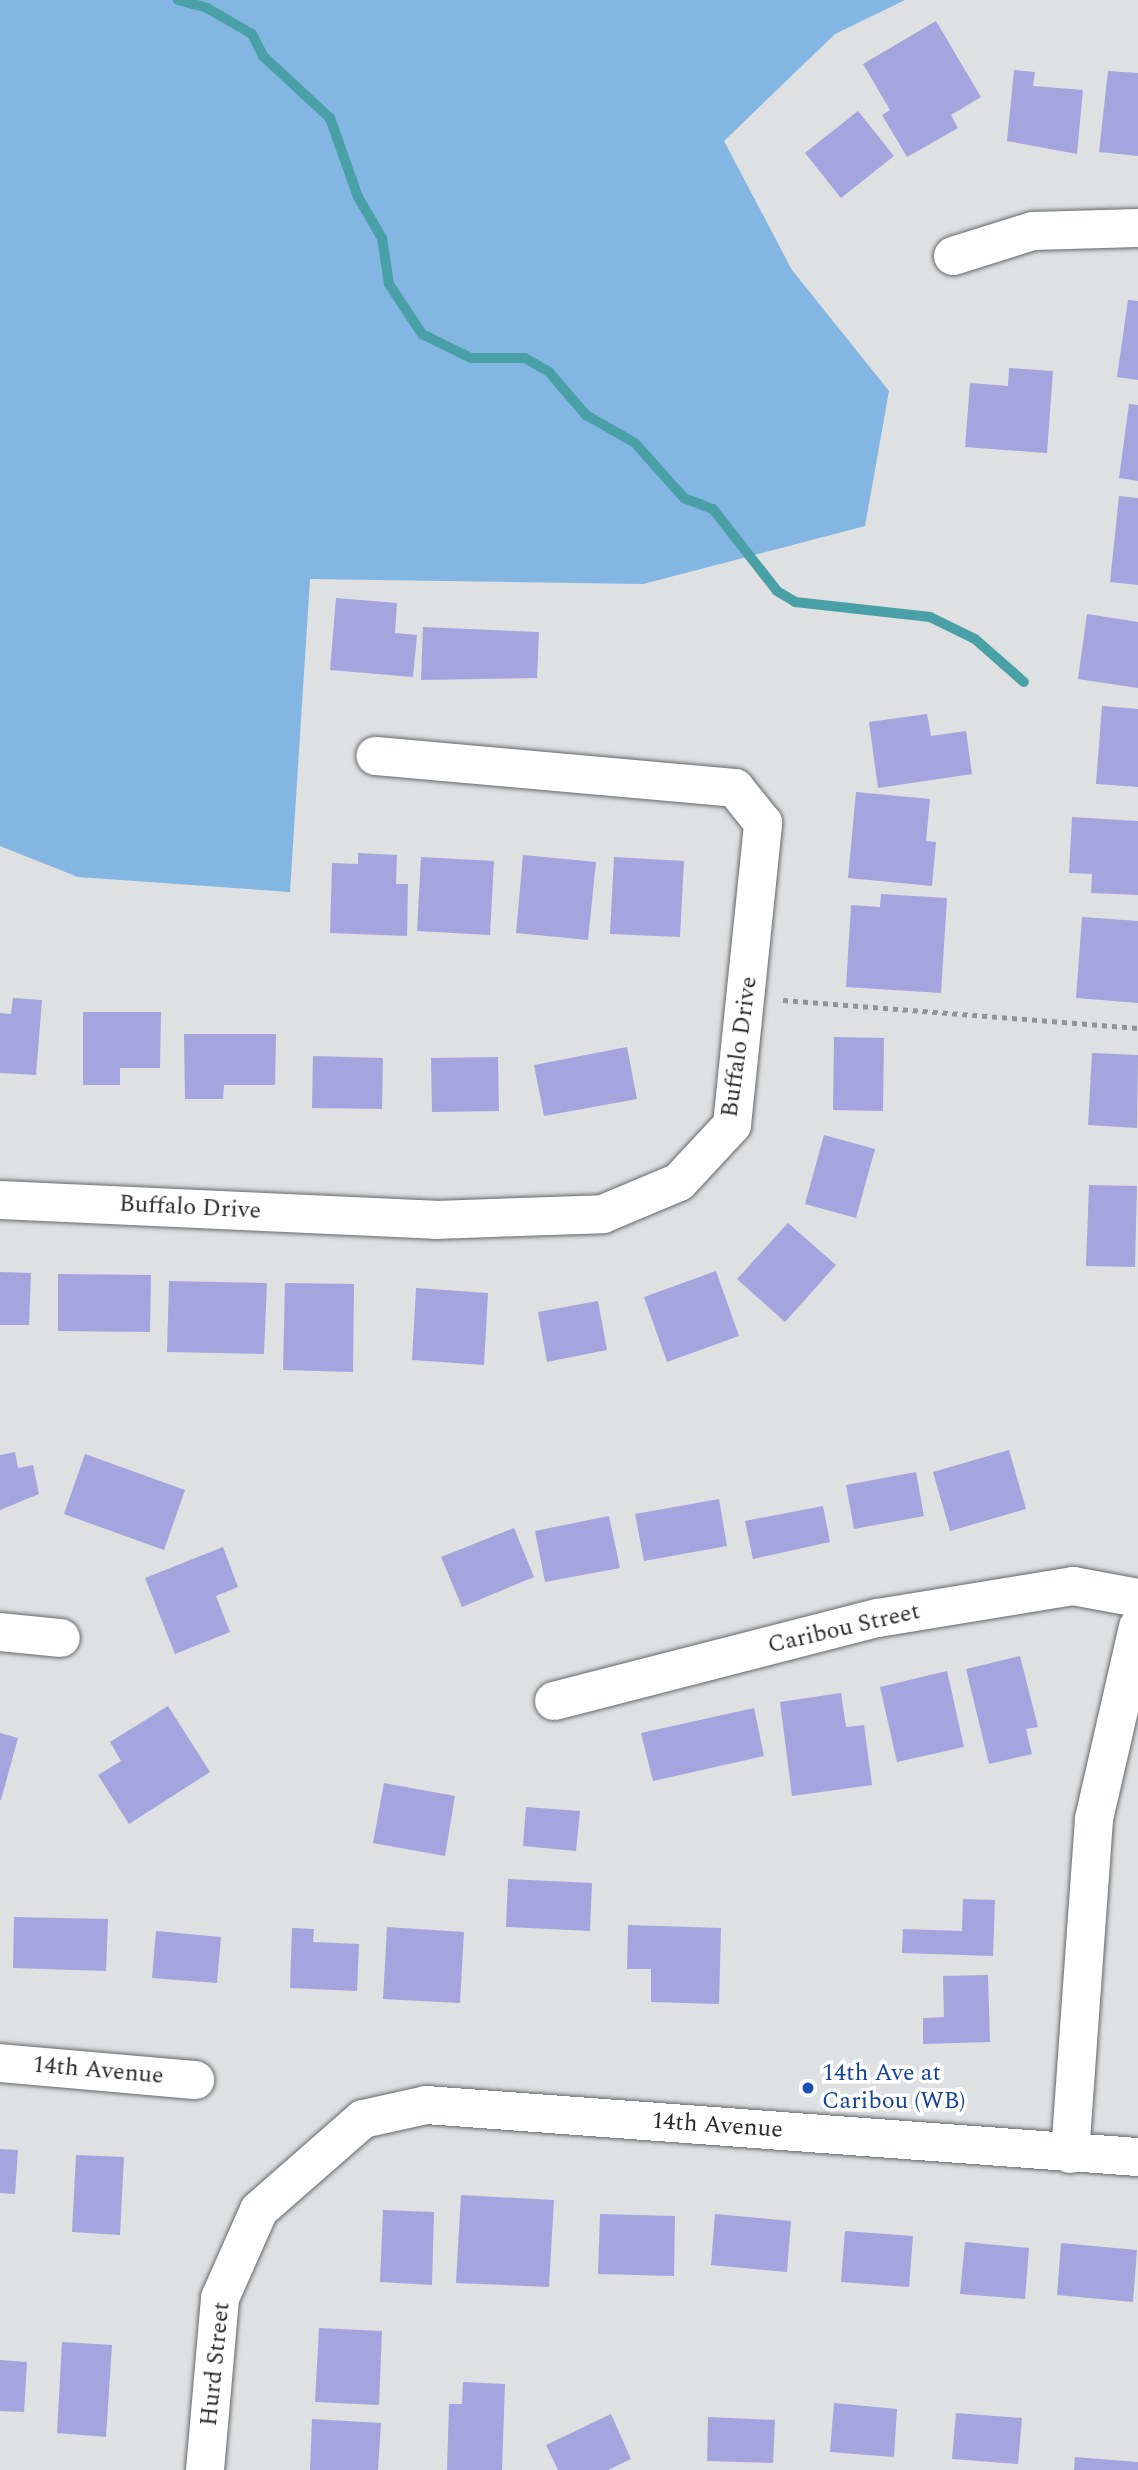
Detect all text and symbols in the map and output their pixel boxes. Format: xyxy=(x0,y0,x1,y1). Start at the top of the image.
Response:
street label: Buffalo Drive xyxy=(716,975,764,1119)
street label: Buffalo Drive xyxy=(118,1190,262,1226)
street label: Caribou Street xyxy=(765,1598,923,1660)
street label: 14th Avenue xyxy=(31,2051,165,2091)
place label: 14th Ave at Caribou (WB) xyxy=(822,2060,966,2116)
marker: 14th Ave at Caribou (WB) xyxy=(800,2080,816,2096)
street label: 14th Avenue xyxy=(650,2107,784,2145)
street label: Hurd Street xyxy=(195,2300,237,2428)

